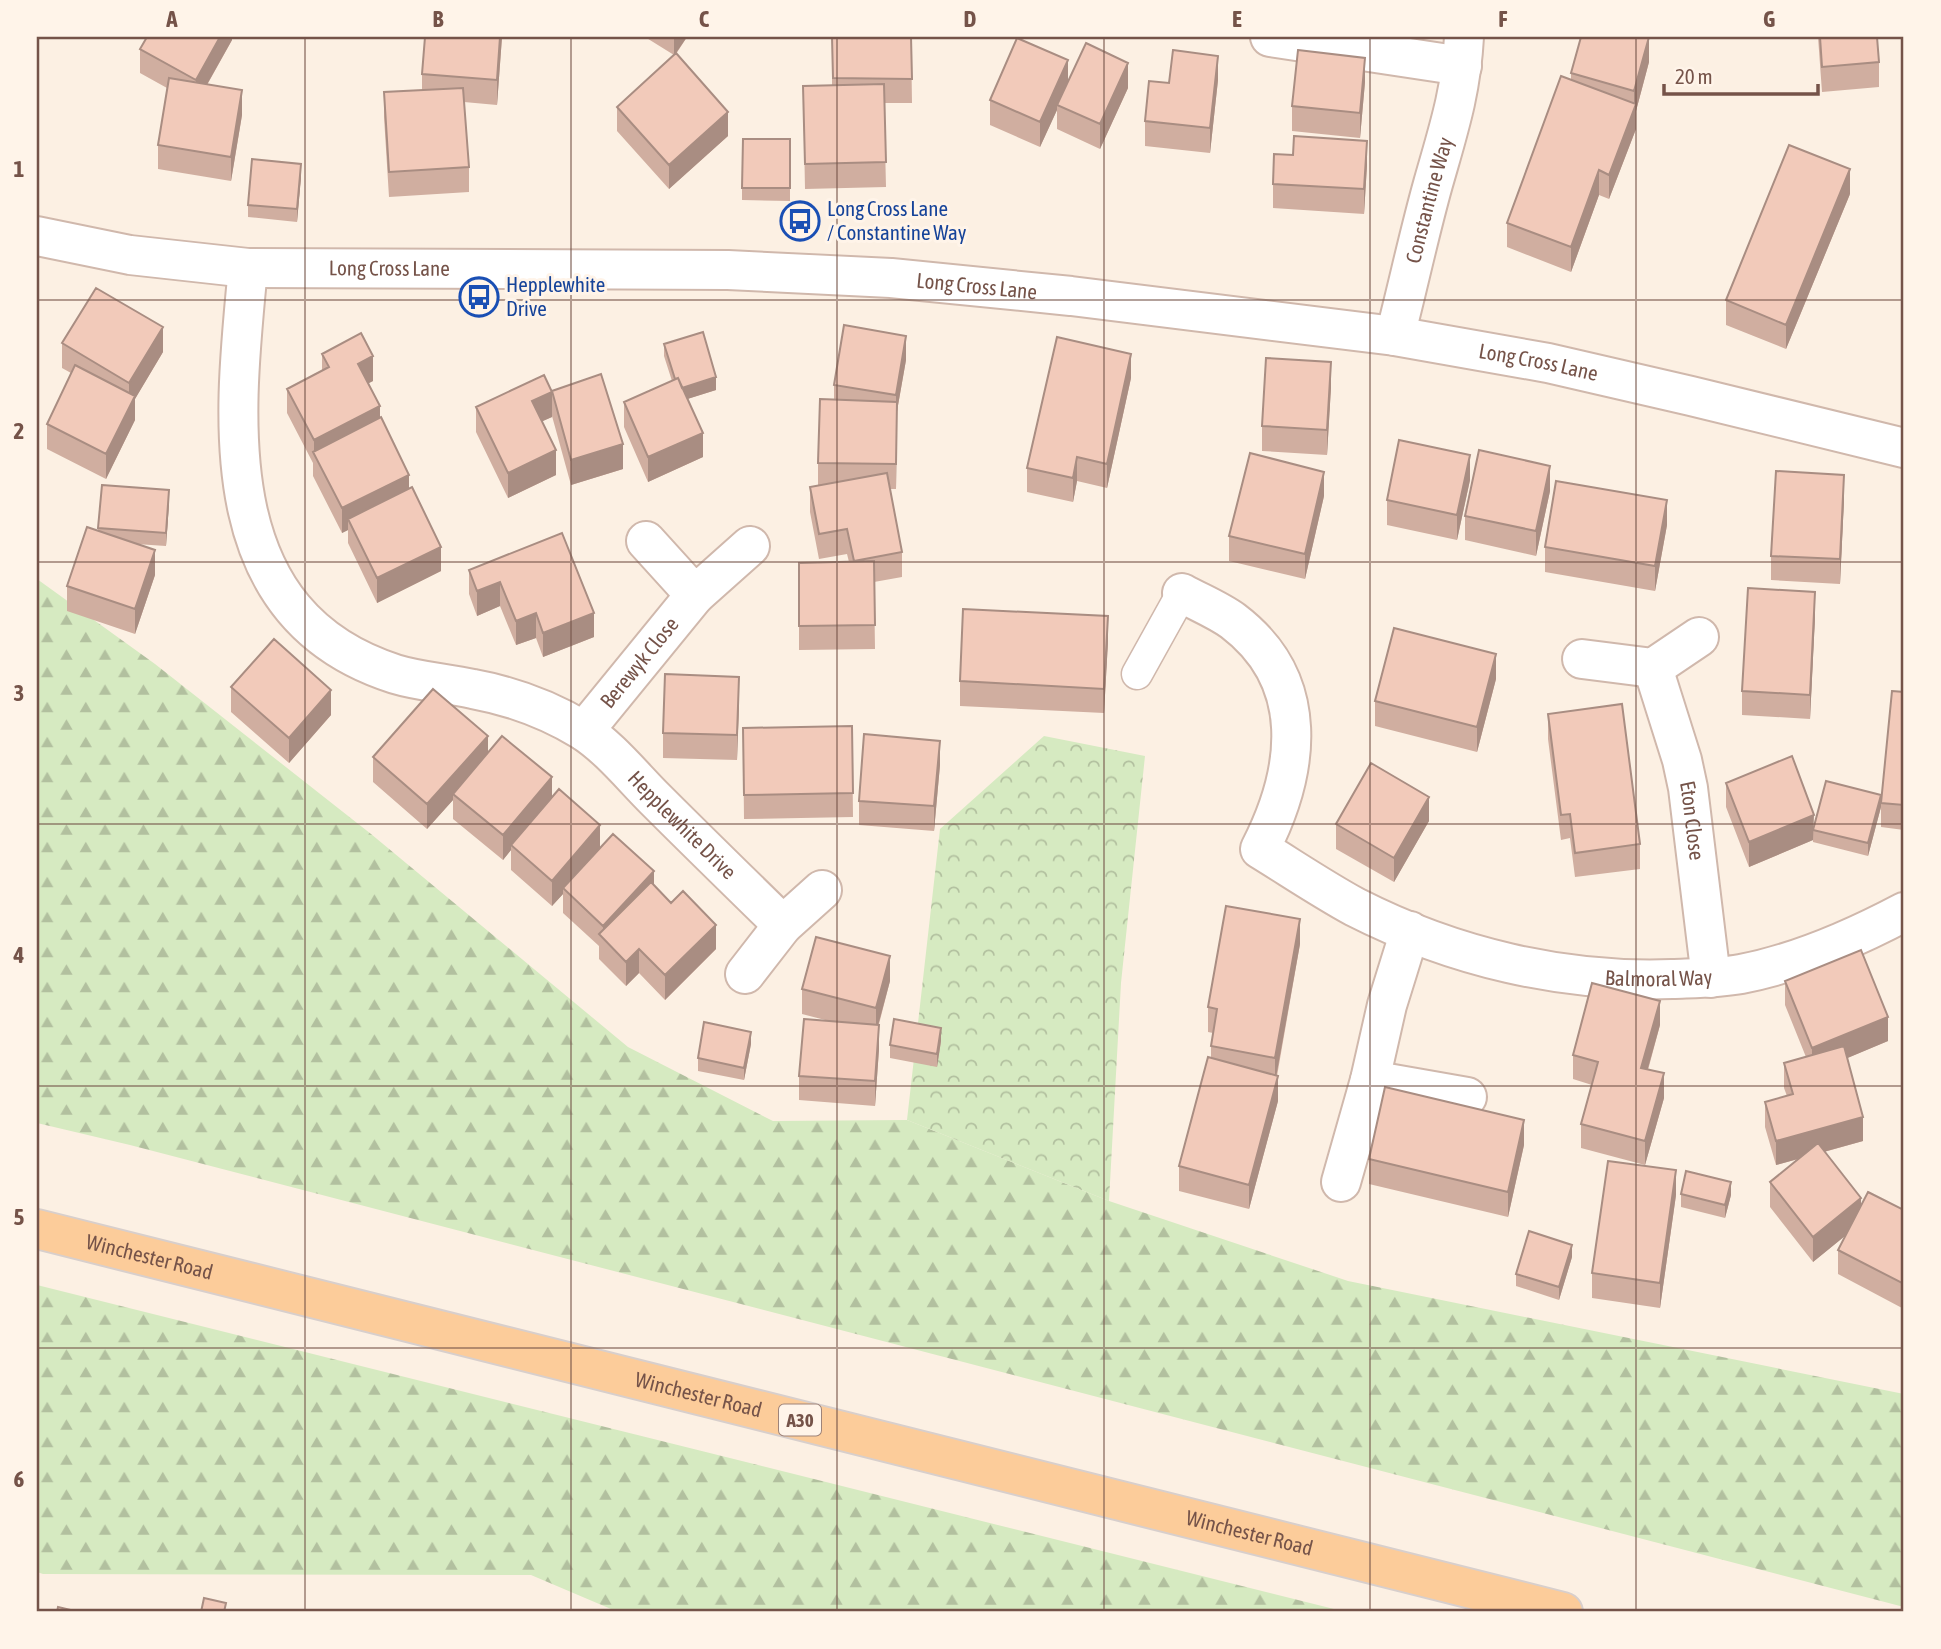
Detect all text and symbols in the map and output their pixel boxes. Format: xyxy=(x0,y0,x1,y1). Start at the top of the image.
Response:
text: A xyxy=(165,6,178,32)
text: B xyxy=(433,6,444,32)
text: C xyxy=(699,6,710,32)
text: D xyxy=(964,6,977,32)
text: E xyxy=(1232,6,1242,32)
text: F xyxy=(1498,6,1508,32)
text: G xyxy=(1763,6,1775,32)
scale bar xyxy=(1664,52,1818,96)
text: 20 m xyxy=(1675,64,1713,88)
street label: Constantine Way xyxy=(1400,134,1457,265)
text: 1 xyxy=(14,156,25,182)
place label: Long Cross Lane / Constantine Way xyxy=(827,196,967,244)
bus stop icon: Long Cross Lane / Constantine Way xyxy=(779,200,821,242)
street label: Long Cross Lane xyxy=(329,255,450,280)
street label: Long Cross Lane xyxy=(915,268,1038,304)
place label: Hepplewhite Drive xyxy=(506,272,605,320)
bus stop icon: Hepplewhite Drive xyxy=(458,276,500,318)
street label: Long Cross Lane xyxy=(1477,338,1601,385)
text: 2 xyxy=(14,418,24,444)
street label: Berewyk Close xyxy=(595,612,683,712)
text: 3 xyxy=(14,680,24,706)
street label: Hepplewhite Drive xyxy=(624,766,742,884)
street label: Eton Close xyxy=(1676,779,1710,861)
text: 4 xyxy=(13,942,25,968)
street label: Balmoral Way xyxy=(1604,964,1713,990)
text: 5 xyxy=(14,1204,25,1230)
street label: Winchester Road xyxy=(84,1229,216,1284)
street label: Winchester Road xyxy=(633,1367,765,1421)
road number: A30 xyxy=(779,1404,821,1436)
text: 6 xyxy=(14,1466,25,1492)
street label: Winchester Road xyxy=(1184,1505,1316,1560)

